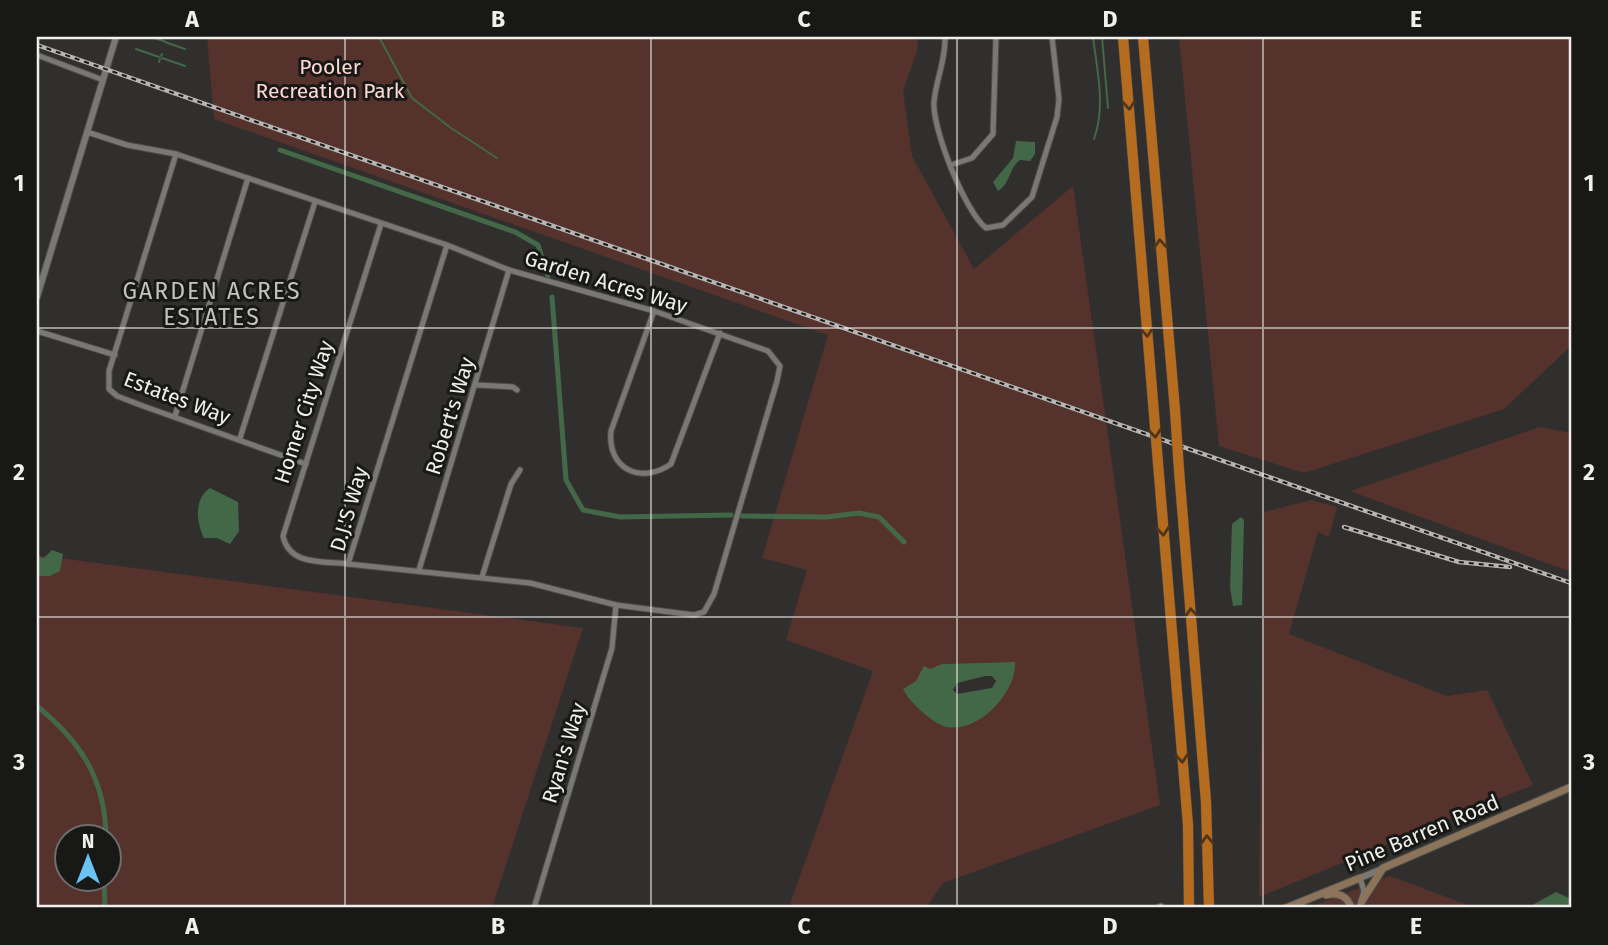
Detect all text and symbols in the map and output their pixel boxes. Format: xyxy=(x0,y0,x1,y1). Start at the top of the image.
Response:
text: A xyxy=(184,5,199,33)
text: B xyxy=(491,5,505,33)
text: C xyxy=(797,5,811,33)
text: D xyxy=(1103,5,1118,33)
text: E xyxy=(1410,5,1422,33)
park label: Pooler Recreation Park xyxy=(256,54,405,104)
one-way arrow xyxy=(1121,100,1136,111)
text: 1 xyxy=(14,169,24,197)
text: 1 xyxy=(1584,169,1594,197)
one-way arrow xyxy=(1153,238,1168,249)
street label: Garden Acres Way xyxy=(522,245,691,319)
district label: GARDEN ACRES ESTATES xyxy=(123,277,301,331)
one-way arrow xyxy=(1139,326,1154,337)
street label: Homer City Way xyxy=(269,337,340,487)
street label: Robert's Way xyxy=(420,353,480,478)
street label: Estates Way xyxy=(120,366,235,430)
one-way arrow xyxy=(1147,427,1162,438)
text: 2 xyxy=(13,458,25,486)
text: 2 xyxy=(1583,458,1595,486)
street label: D.J.'S Way xyxy=(324,463,374,555)
one-way arrow xyxy=(1155,526,1170,537)
one-way arrow xyxy=(1184,607,1199,618)
street label: Ryan's Way xyxy=(536,699,592,807)
text: 3 xyxy=(12,748,25,776)
text: 3 xyxy=(1582,748,1595,776)
one-way arrow xyxy=(1174,752,1189,763)
street label: Pine Barren Road xyxy=(1341,789,1503,877)
north arrow xyxy=(52,822,122,892)
text: N xyxy=(82,830,94,853)
one-way arrow xyxy=(1200,834,1215,845)
text: A xyxy=(184,912,199,940)
text: B xyxy=(491,912,505,940)
text: C xyxy=(797,912,811,940)
text: D xyxy=(1103,912,1118,940)
text: E xyxy=(1410,912,1422,940)

